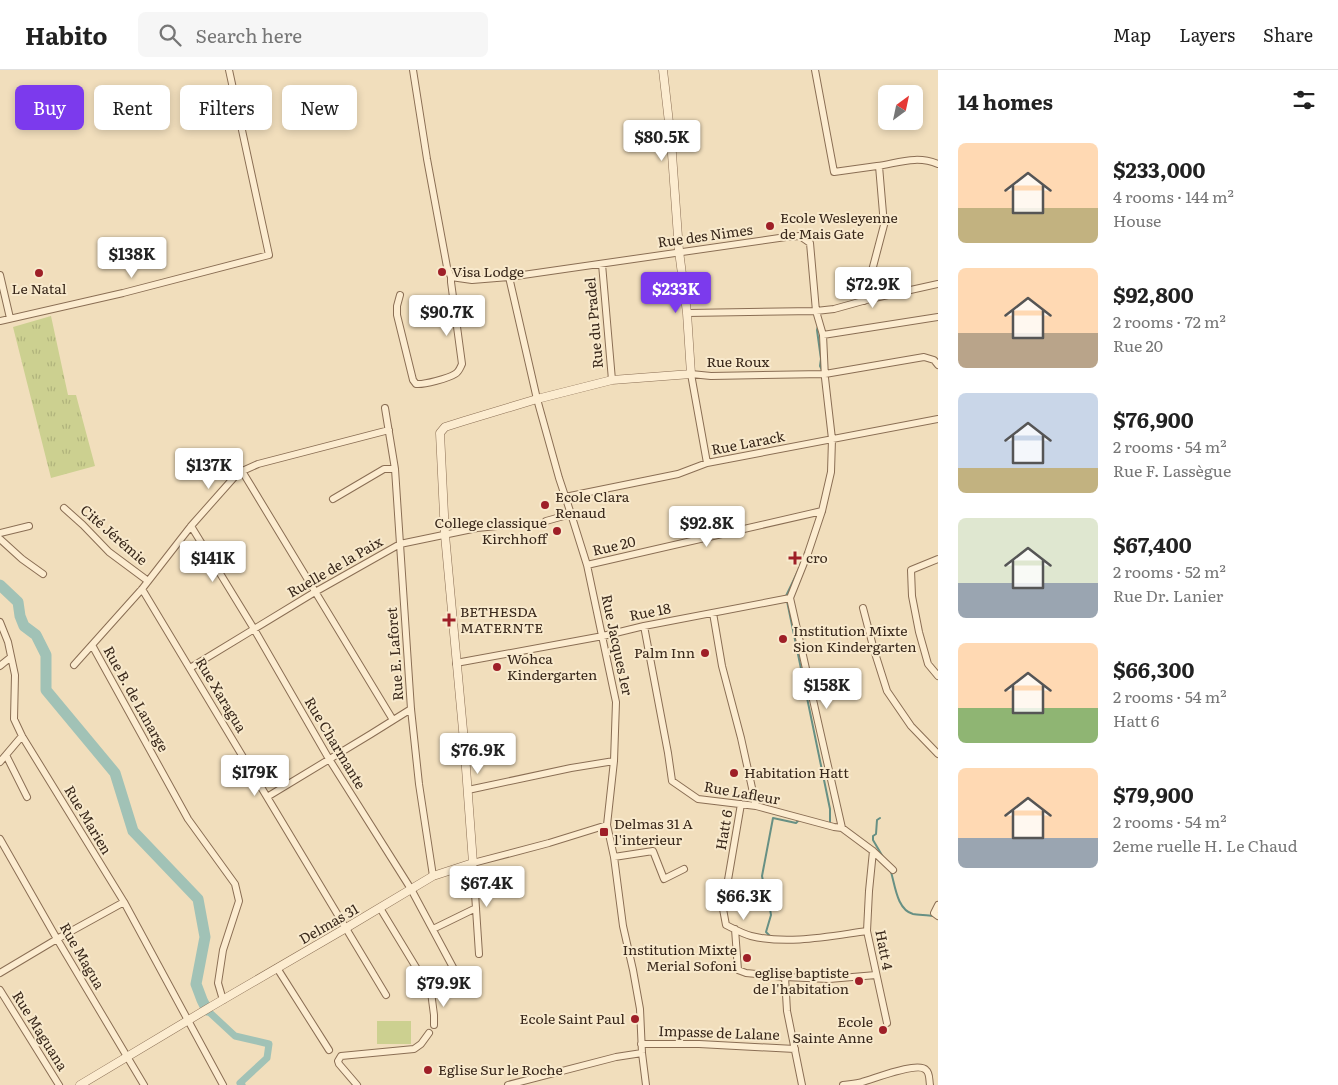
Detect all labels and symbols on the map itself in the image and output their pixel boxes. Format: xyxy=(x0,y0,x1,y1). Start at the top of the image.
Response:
north arrow xyxy=(878,85,922,130)
pin: $80.5K xyxy=(621,119,703,162)
place label: Ecole Wesleyenne de Mais Gate xyxy=(780,207,898,243)
street label: Rue des Nimes xyxy=(656,218,754,252)
marker: Ecole Wesleyenne de Mais Gate xyxy=(764,220,776,232)
pin: $138K xyxy=(97,236,167,279)
place label: Visa Lodge xyxy=(452,261,524,281)
marker: Visa Lodge xyxy=(436,266,448,278)
pin: $72.9K xyxy=(832,266,914,309)
marker: Le Natal xyxy=(33,267,45,279)
pin: $233K xyxy=(641,272,711,314)
street label: Rue du Pradel xyxy=(579,276,607,369)
place label: Le Natal xyxy=(12,278,67,298)
pin: $90.7K xyxy=(406,294,488,337)
street label: Rue Roux xyxy=(706,351,770,371)
street label: Rue Larack xyxy=(709,425,787,459)
pin: $137K xyxy=(174,448,244,490)
place label: Ecole Clara Renaud xyxy=(555,486,630,522)
street label: Cité Jérémie xyxy=(77,499,153,569)
marker: Ecole Clara Renaud xyxy=(539,499,551,511)
pin: $92.8K xyxy=(666,506,748,548)
place label: College classique Kirchhoff xyxy=(434,512,548,548)
marker: College classique Kirchhoff xyxy=(551,525,563,537)
street label: Rue 20 xyxy=(590,530,637,560)
street label: Ruelle de la Paix xyxy=(283,531,386,602)
pin: $141K xyxy=(178,540,248,583)
place label: cro xyxy=(806,547,828,567)
marker: cro xyxy=(788,551,802,565)
street label: Rue Jacques 1er xyxy=(598,592,639,698)
street label: Rue 18 xyxy=(627,597,673,625)
place label: BETHESDA MATERNTE xyxy=(460,601,543,637)
street label: Rue E. Laforet xyxy=(381,606,407,702)
marker: BETHESDA MATERNTE xyxy=(442,613,456,627)
place label: Institution Mixte Sion Kindergarten xyxy=(793,620,916,656)
marker: Institution Mixte Sion Kindergarten xyxy=(777,633,789,645)
street label: Rue B. de Lanarge xyxy=(100,642,174,755)
place label: Palm Inn xyxy=(634,642,695,662)
marker: Palm Inn xyxy=(699,647,711,659)
place label: Wohca Kindergarten xyxy=(507,648,597,684)
street label: Rue Xaragua xyxy=(192,653,252,736)
marker: Wohca Kindergarten xyxy=(491,661,503,673)
pin: $158K xyxy=(792,668,862,710)
street label: Rue Charmante xyxy=(300,693,371,792)
pin: $76.9K xyxy=(437,732,519,775)
pin: $179K xyxy=(220,754,290,797)
place label: Habitation Hatt xyxy=(744,762,849,782)
marker: Habitation Hatt xyxy=(728,767,740,779)
street label: Rue Lafleur xyxy=(703,775,782,809)
street label: Rue Marien xyxy=(60,781,117,858)
street label: Hatt 6 xyxy=(710,808,736,852)
place label: Delmas 31 A l'interieur xyxy=(614,813,694,849)
marker: Delmas 31 A l'interieur xyxy=(598,826,610,838)
pin: $67.4K xyxy=(446,866,528,908)
pin: $66.3K xyxy=(703,878,785,921)
street label: Delmas 31 xyxy=(295,898,362,948)
street label: Rue Magua xyxy=(56,918,110,993)
street label: Hatt 4 xyxy=(871,928,899,972)
place label: Institution Mixte Merial Sofoni xyxy=(622,939,737,975)
marker: Institution Mixte Merial Sofoni xyxy=(741,952,753,964)
place label: eglise baptiste de l'habitation xyxy=(753,962,849,998)
pin: $79.9K xyxy=(403,966,485,1008)
marker: eglise baptiste de l'habitation xyxy=(853,975,865,987)
street label: Rue Maguana xyxy=(8,987,74,1075)
place label: Ecole Saint Paul xyxy=(520,1008,625,1028)
place label: Ecole Sainte Anne xyxy=(792,1011,873,1047)
marker: Ecole Saint Paul xyxy=(629,1013,641,1025)
street label: Impasse de Lalane xyxy=(658,1020,780,1044)
marker: Ecole Sainte Anne xyxy=(877,1024,889,1036)
place label: Eglise Sur le Roche xyxy=(438,1059,563,1079)
marker: Eglise Sur le Roche xyxy=(422,1064,434,1076)

